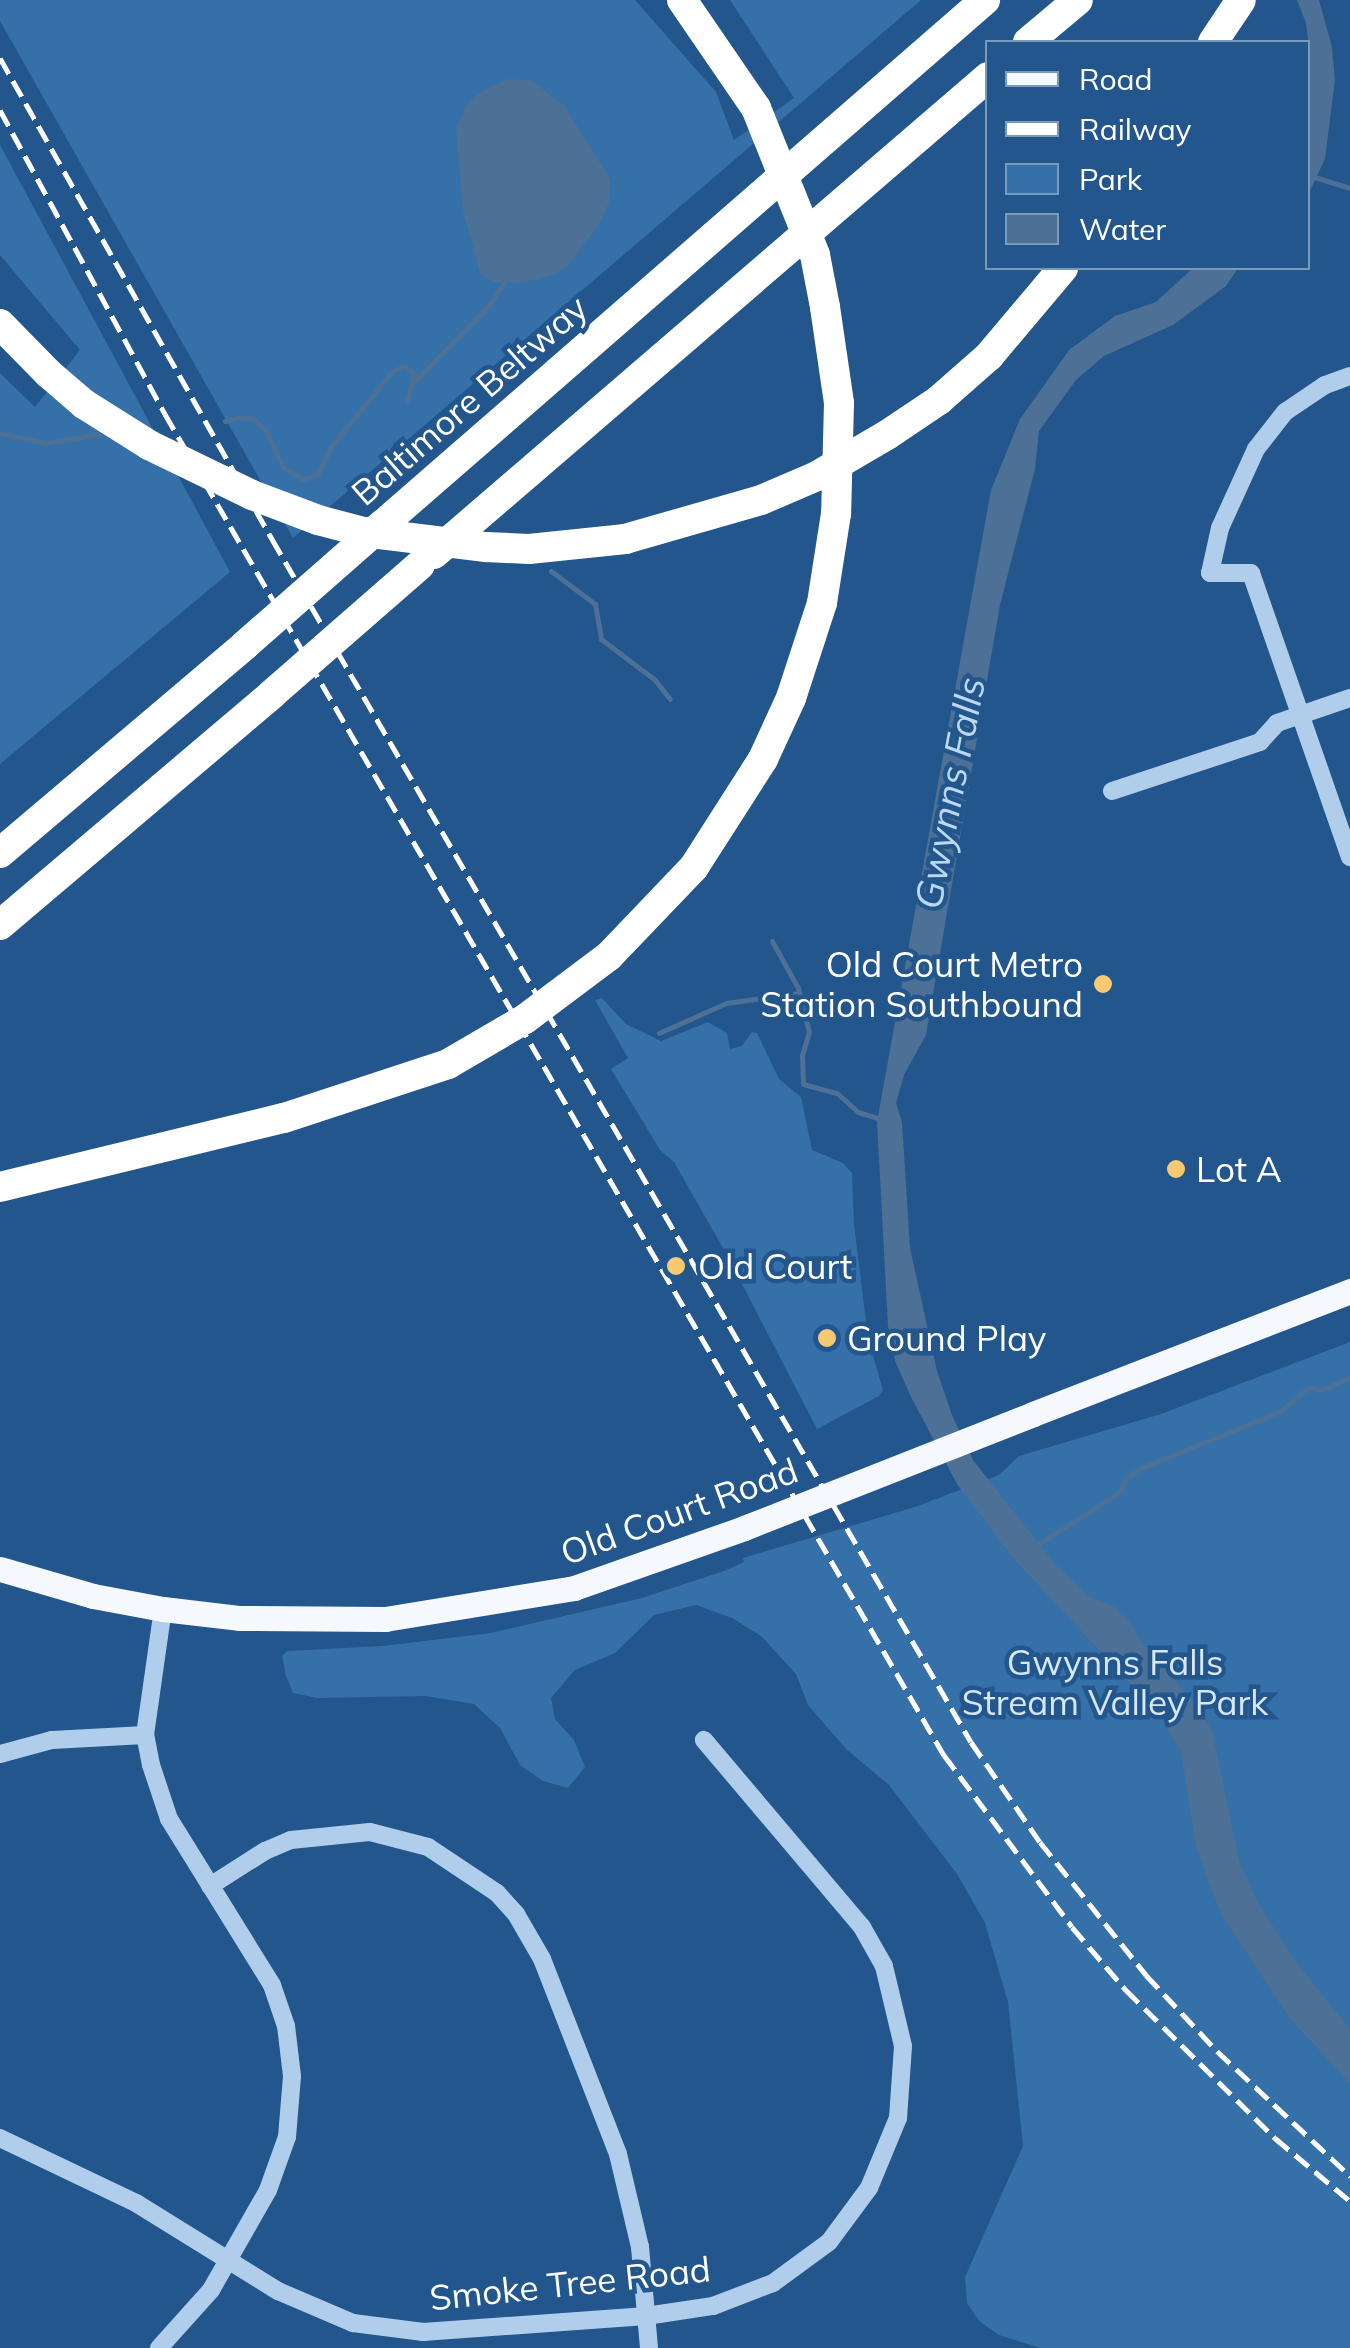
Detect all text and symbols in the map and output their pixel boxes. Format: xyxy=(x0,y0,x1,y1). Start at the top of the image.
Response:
legend xyxy=(985,40,1310,270)
text: Road xyxy=(1079,60,1153,98)
text: Railway xyxy=(1079,110,1192,148)
text: Park xyxy=(1079,160,1142,198)
text: Water xyxy=(1079,210,1166,248)
street label: Baltimore Beltway xyxy=(343,286,595,514)
water label: Gwynns Falls xyxy=(905,673,995,913)
place label: Old Court Metro Station Southbound xyxy=(760,943,1083,1025)
marker: Old Court Metro Station Southbound xyxy=(1092,973,1114,995)
place label: Lot A xyxy=(1196,1148,1282,1190)
marker: Lot A xyxy=(1165,1158,1187,1180)
place label: Old Court xyxy=(698,1245,852,1287)
marker: Old Court xyxy=(663,1253,689,1279)
place label: Ground Play xyxy=(847,1317,1046,1359)
marker: Ground Play xyxy=(816,1327,838,1349)
street label: Old Court Road xyxy=(555,1449,803,1573)
park label: Gwynns Falls Stream Valley Park xyxy=(962,1641,1268,1723)
street label: Smoke Tree Road xyxy=(427,2247,713,2319)

